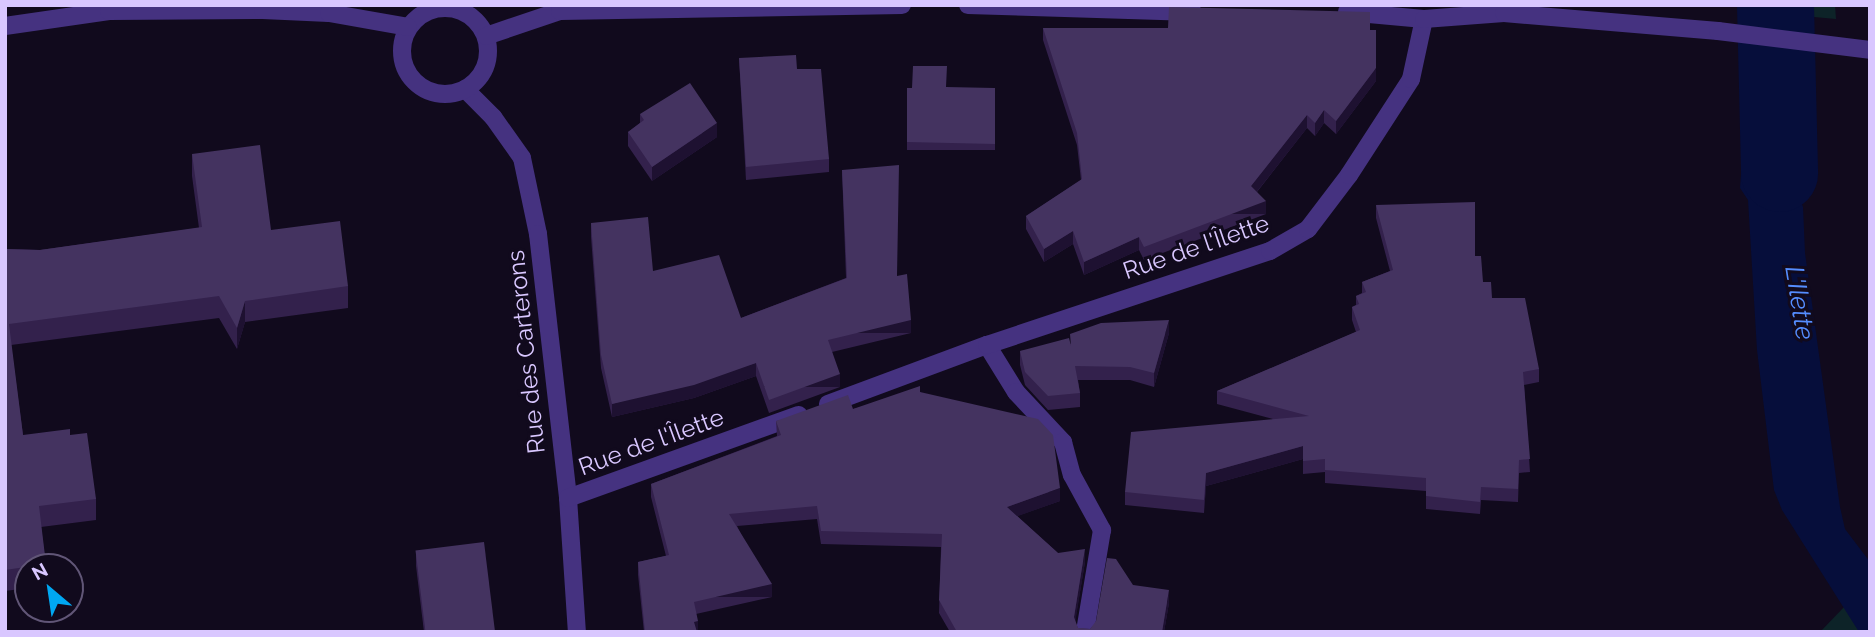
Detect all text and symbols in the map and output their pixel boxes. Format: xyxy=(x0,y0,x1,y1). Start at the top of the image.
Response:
street label: Rue de l'Îlette xyxy=(1119,209,1273,285)
street label: Rue des Carterons xyxy=(501,249,551,455)
water label: L'Ilette xyxy=(1778,264,1820,342)
street label: Rue de l'Îlette xyxy=(574,402,728,482)
north arrow xyxy=(14,553,84,623)
text: N xyxy=(28,558,51,585)

